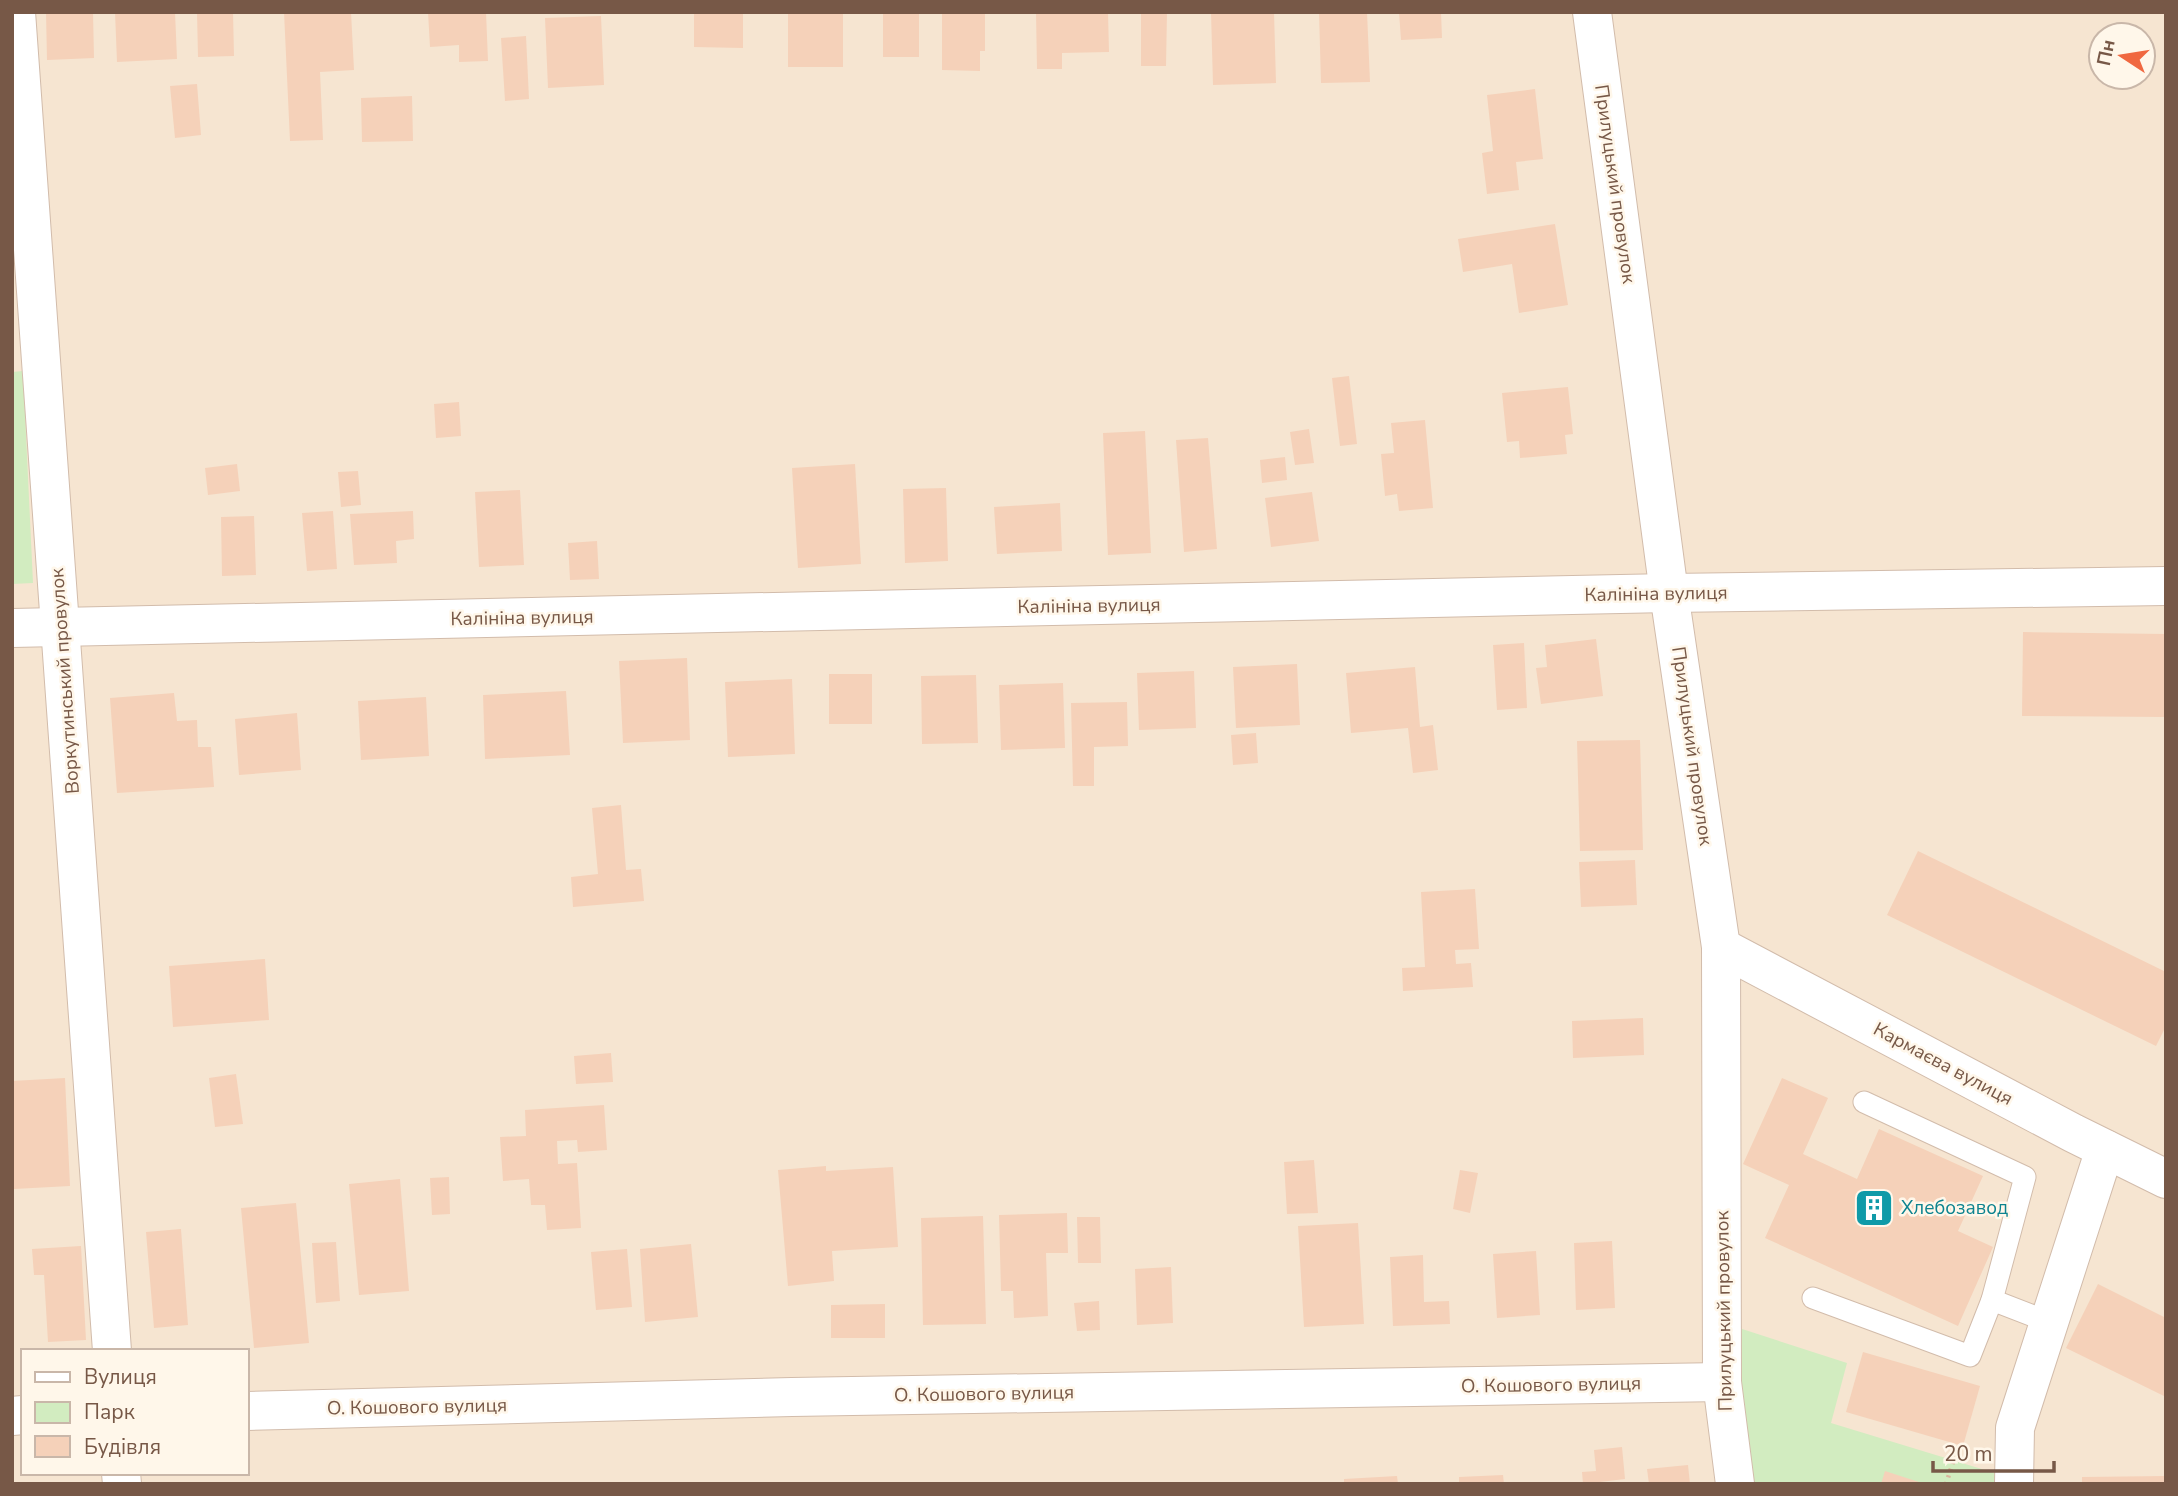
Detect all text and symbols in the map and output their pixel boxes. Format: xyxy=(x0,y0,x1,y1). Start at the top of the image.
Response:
north arrow xyxy=(2087,21,2157,91)
text: Пн xyxy=(2091,37,2122,68)
street label: Прилуцький провулок xyxy=(1588,83,1642,285)
street label: Воркутинський провулок xyxy=(44,567,86,795)
street label: Калініна вулиця xyxy=(1584,580,1728,608)
street label: Калініна вулиця xyxy=(1017,592,1161,620)
street label: Калініна вулиця xyxy=(450,604,594,632)
street label: Прилуцький провулок xyxy=(1665,645,1719,847)
street label: Кармаєва вулиця xyxy=(1869,1016,2017,1112)
building icon: Хлебозавод xyxy=(1853,1187,1895,1229)
place label: Хлебозавод xyxy=(1901,1195,2008,1221)
street label: Прилуцький провулок xyxy=(1709,1210,1739,1412)
legend xyxy=(21,1349,248,1475)
text: Вулиця xyxy=(84,1363,157,1391)
street label: О. Кошового вулиця xyxy=(1461,1370,1641,1400)
street label: О. Кошового вулиця xyxy=(894,1379,1074,1409)
street label: О. Кошового вулиця xyxy=(327,1392,507,1422)
text: Парк xyxy=(84,1398,136,1426)
scale bar xyxy=(1933,1430,2054,1474)
text: Будівля xyxy=(84,1433,161,1461)
text: 20 m xyxy=(1944,1440,1993,1468)

